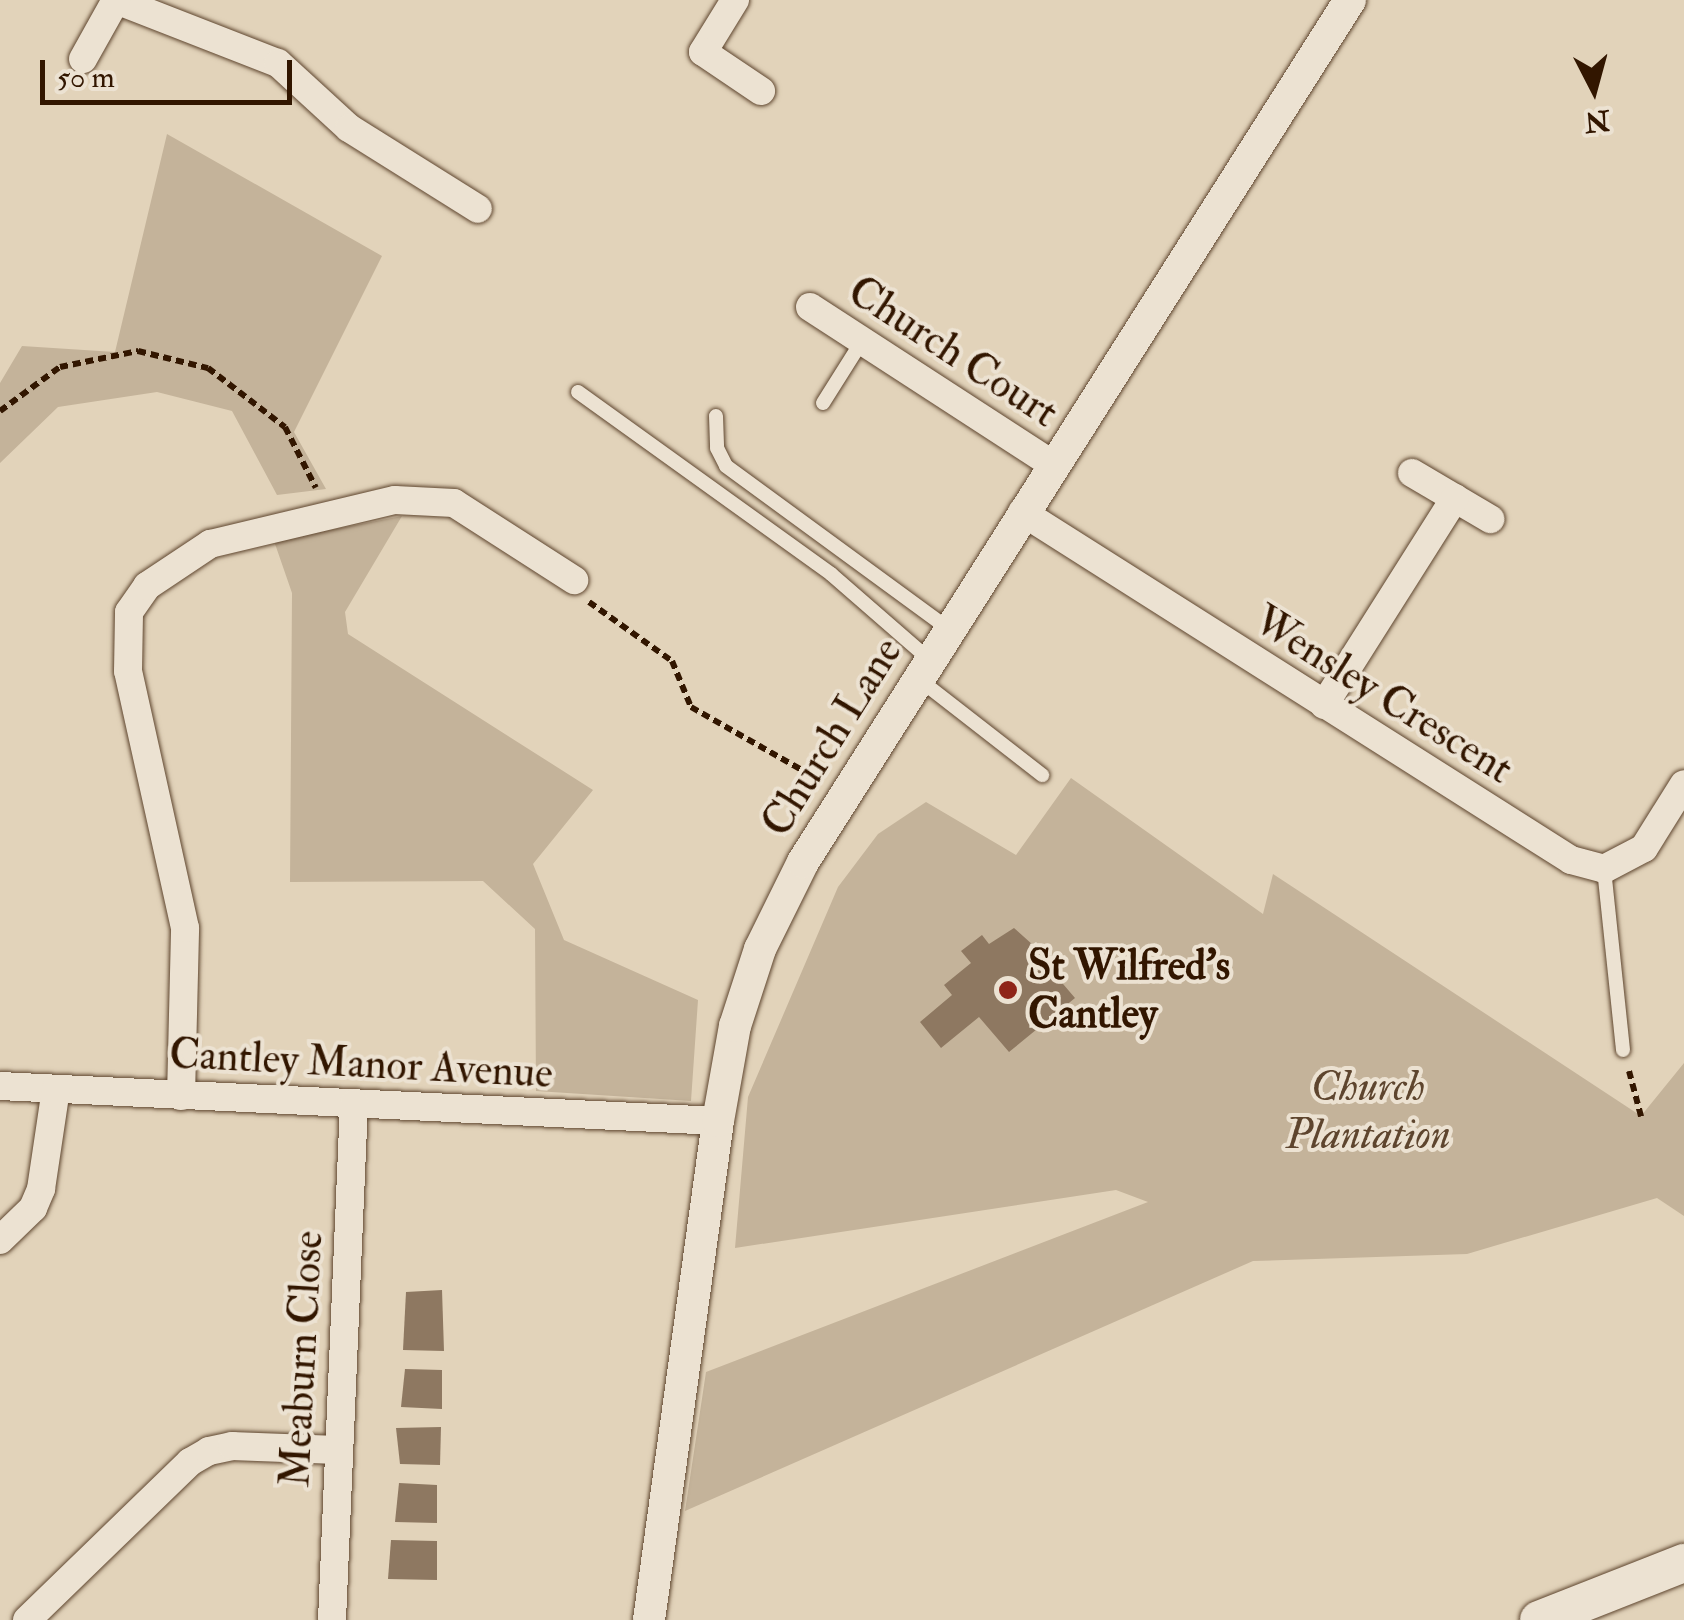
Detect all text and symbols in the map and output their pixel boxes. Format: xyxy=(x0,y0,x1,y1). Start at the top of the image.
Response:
scale bar xyxy=(45,40,298,102)
north arrow xyxy=(1544,40,1644,140)
text: 50 m xyxy=(57,59,115,96)
text: N xyxy=(1583,102,1611,139)
street label: Church Court xyxy=(839,266,1067,438)
street label: Wensley Crescent xyxy=(1244,595,1522,795)
street label: Church Lane xyxy=(751,628,913,846)
place label: St Wilfred's Cantley xyxy=(1028,941,1230,1040)
marker: St Wilfred's Cantley xyxy=(997,979,1019,1001)
street label: Cantley Manor Avenue xyxy=(168,1029,554,1099)
park label: Church Plantation xyxy=(1285,1062,1451,1160)
street label: Meaburn Close xyxy=(270,1230,334,1488)

